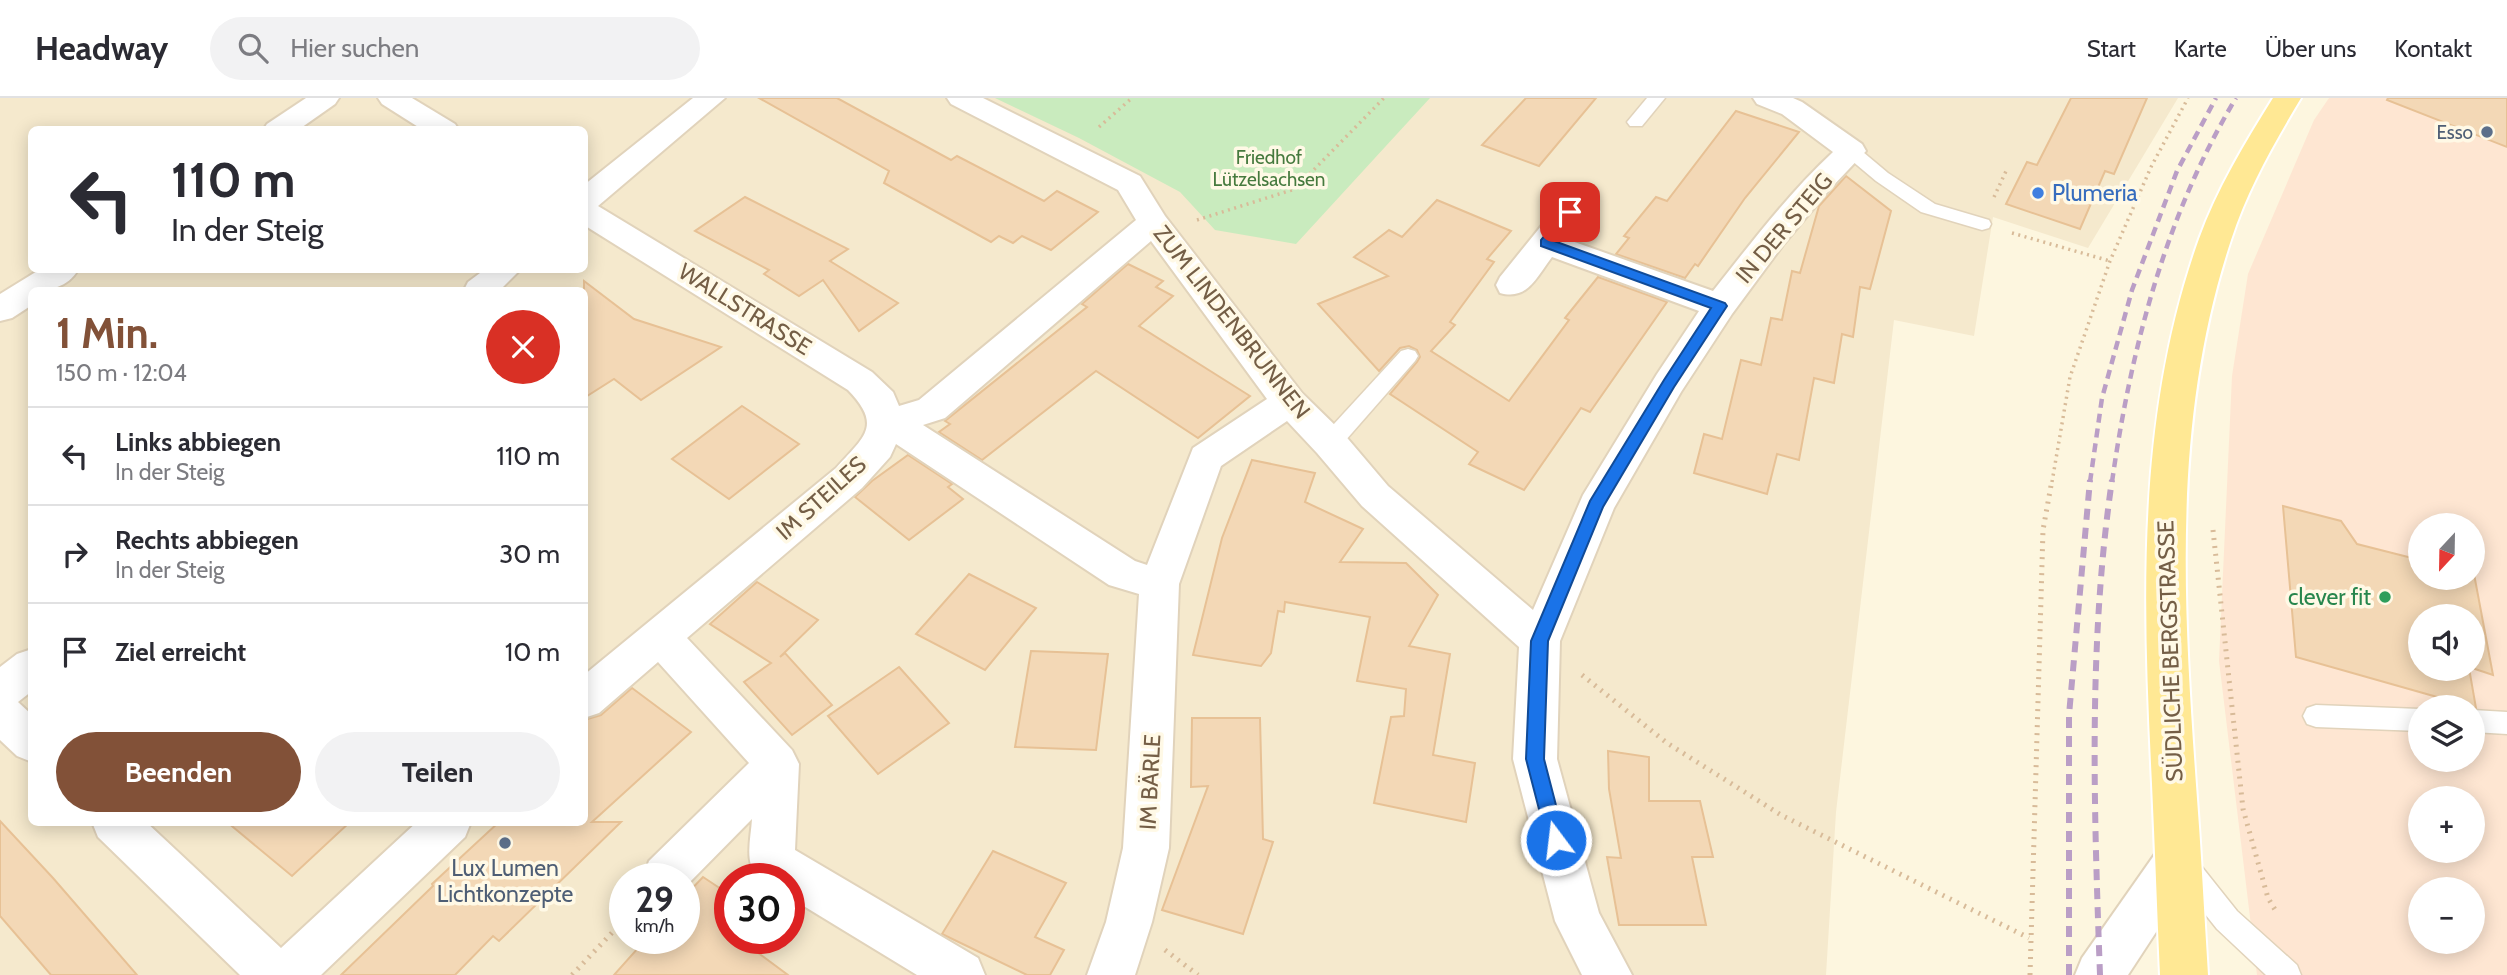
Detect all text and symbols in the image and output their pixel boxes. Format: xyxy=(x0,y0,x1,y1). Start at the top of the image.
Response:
search box xyxy=(210,17,700,80)
text: Headway xyxy=(35,28,168,68)
icon: search xyxy=(234,29,272,67)
text: Hier suchen xyxy=(290,32,419,64)
text: Start xyxy=(2087,34,2136,63)
text: Karte xyxy=(2174,34,2227,63)
text: Über uns xyxy=(2265,34,2356,63)
text: Kontakt xyxy=(2394,34,2472,63)
place label: Esso xyxy=(2436,121,2473,144)
marker: Esso xyxy=(2479,124,2495,140)
park label: Friedhof Lützelsachsen xyxy=(1213,146,1325,191)
text: 110 m xyxy=(171,150,295,209)
icon: left xyxy=(56,154,147,245)
street label: IN DER STEIG xyxy=(1730,167,1838,289)
place label: Plumeria xyxy=(2052,179,2138,207)
pin xyxy=(1540,182,1600,242)
marker: Plumeria xyxy=(2030,185,2046,201)
icon: arrive xyxy=(1551,193,1589,231)
text: In der Steig xyxy=(171,210,323,249)
street label: ZUM LINDENBRUNNEN xyxy=(1148,220,1316,424)
street label: WALLSTRASSE xyxy=(673,257,817,361)
text: 1 Min. xyxy=(56,307,158,359)
button: close xyxy=(486,310,560,384)
text: 150 m · 12:04 xyxy=(56,359,187,387)
text: Links abbiegen xyxy=(115,426,281,458)
icon: left xyxy=(56,437,94,475)
text: 110 m xyxy=(496,440,560,472)
street label: IM STEILES xyxy=(770,450,872,546)
text: In der Steig xyxy=(115,458,225,486)
north arrow xyxy=(2408,513,2485,590)
map controls xyxy=(2408,513,2485,954)
street label: SÜDLICHE BERGSTRASSE xyxy=(2151,520,2189,782)
text: Rechts abbiegen xyxy=(115,524,299,556)
icon: right xyxy=(56,535,94,573)
text: 30 m xyxy=(499,538,560,570)
text: In der Steig xyxy=(115,556,225,584)
place label: clever fit xyxy=(2288,583,2371,611)
marker: clever fit xyxy=(2377,589,2393,605)
button: sound xyxy=(2408,604,2485,681)
icon: arrive xyxy=(56,633,94,671)
text: Ziel erreicht xyxy=(115,636,246,668)
text: 10 m xyxy=(505,636,560,668)
button: layers xyxy=(2408,695,2485,772)
button: Beenden xyxy=(56,732,301,812)
button: Teilen xyxy=(315,732,560,812)
street label: IM BÄRLE xyxy=(1134,734,1166,830)
button: + xyxy=(2408,786,2485,863)
position arrow xyxy=(1519,803,1593,877)
marker: Lux Lumen Lichtkonzepte xyxy=(497,835,513,851)
place label: Lux Lumen Lichtkonzepte xyxy=(437,854,574,908)
speed limit sign: 30 xyxy=(714,863,805,954)
button: − xyxy=(2408,877,2485,954)
text: 29 xyxy=(635,878,674,921)
text: km/h xyxy=(635,915,674,937)

